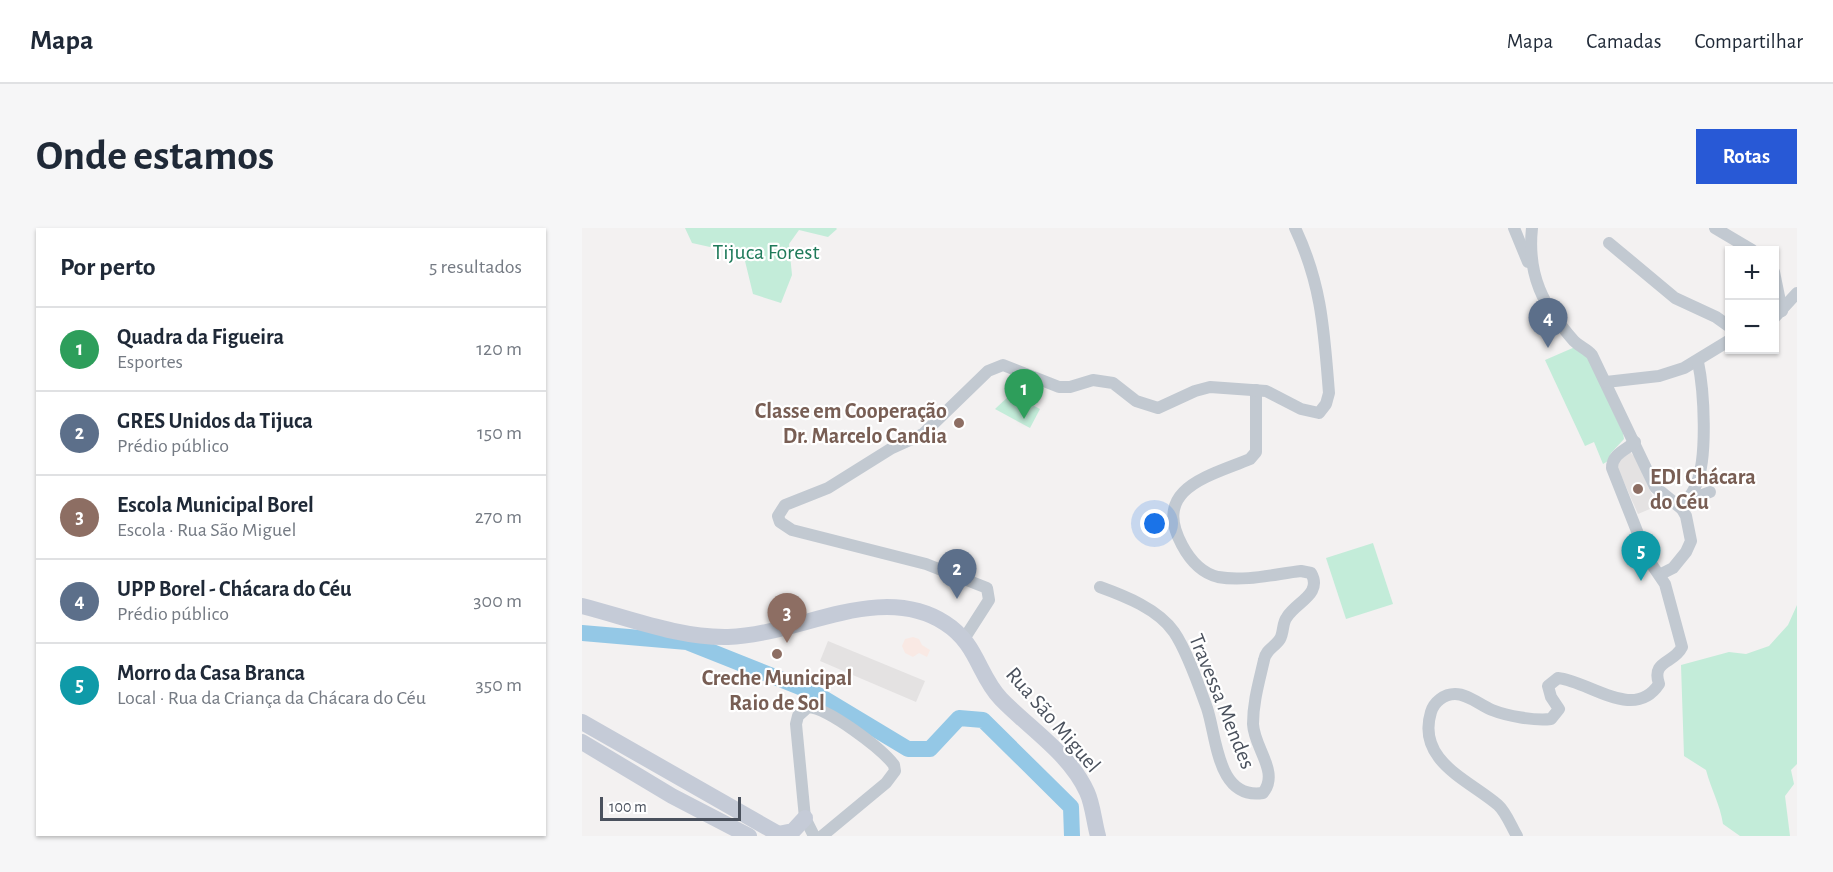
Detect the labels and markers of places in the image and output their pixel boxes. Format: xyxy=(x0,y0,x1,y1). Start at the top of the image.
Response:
pin: 4 xyxy=(1528,298,1568,348)
pin: 1 xyxy=(1004,370,1044,419)
place label: Classe em Cooperação Dr. Marcelo Candia xyxy=(755,400,947,447)
marker: Classe em Cooperação Dr. Marcelo Candia xyxy=(952,416,966,430)
place label: EDI Chácara do Céu xyxy=(1650,466,1756,513)
marker: EDI Chácara do Céu xyxy=(1631,482,1645,496)
pin: 5 xyxy=(1622,532,1660,581)
pin: 2 xyxy=(938,550,976,599)
pin: 3 xyxy=(768,594,806,643)
marker: Creche Municipal Raio de Sol xyxy=(770,647,784,661)
place label: Creche Municipal Raio de Sol xyxy=(702,667,852,714)

